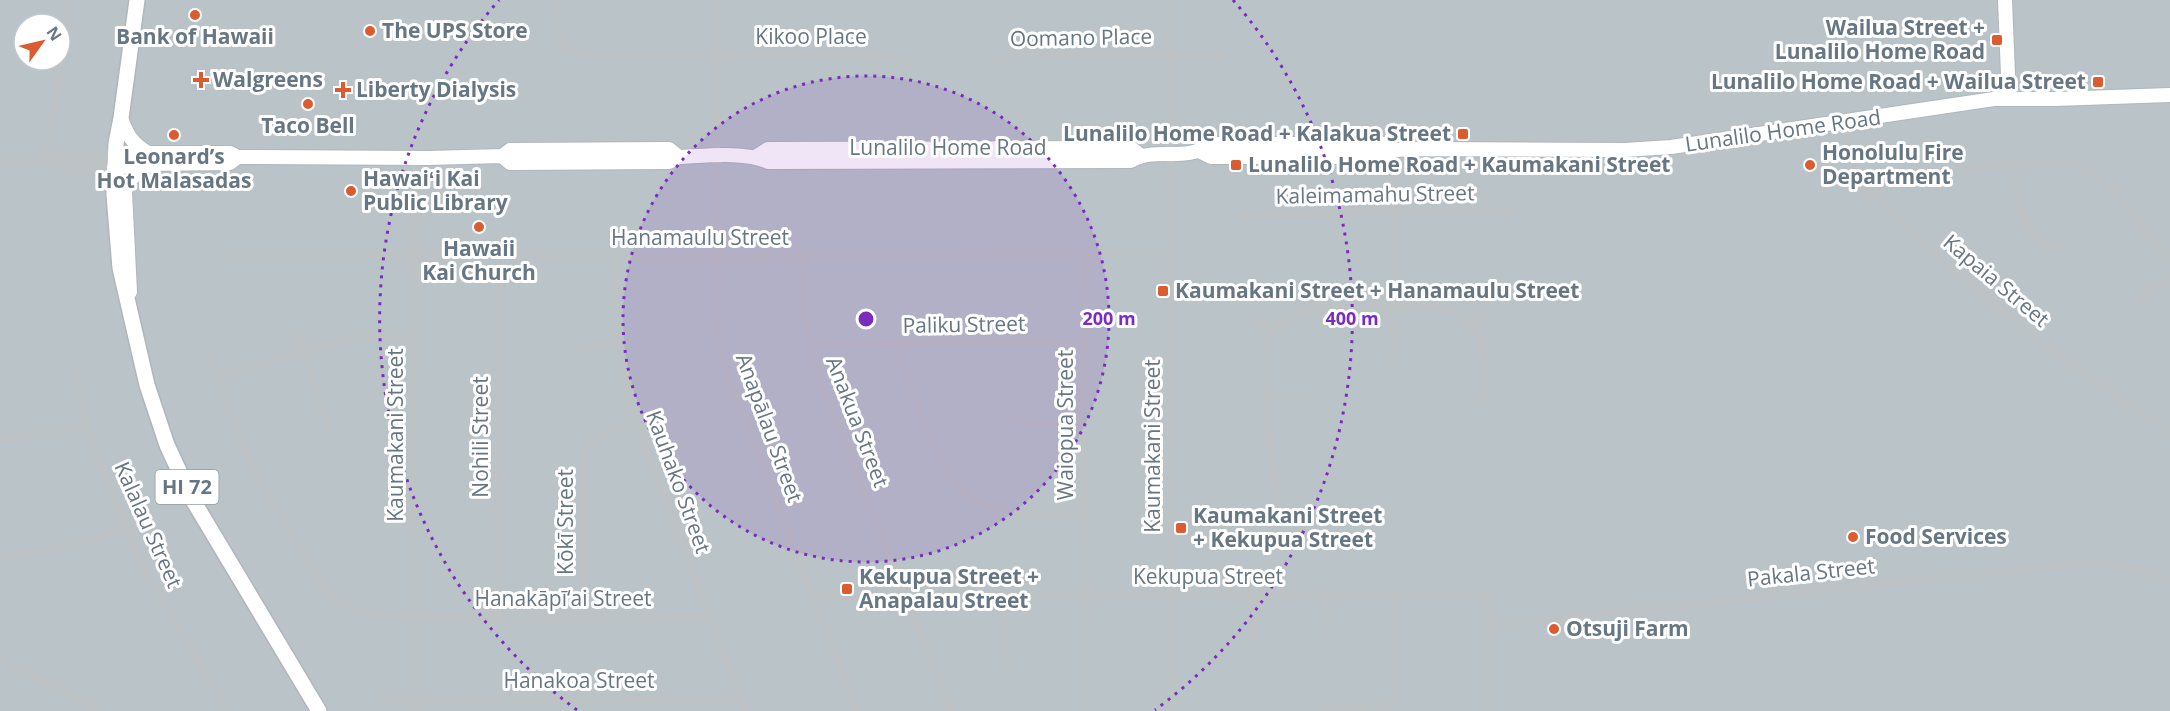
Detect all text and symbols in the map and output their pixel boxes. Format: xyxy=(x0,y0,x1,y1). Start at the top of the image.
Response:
marker: Bank of Hawaii xyxy=(188,8,202,22)
north arrow xyxy=(12,12,72,72)
place label: Wailua Street + Lunalilo Home Road xyxy=(1775,13,1985,65)
place label: The UPS Store xyxy=(382,16,528,44)
text: N xyxy=(42,22,67,45)
place label: Bank of Hawaii xyxy=(116,22,274,50)
street label: Kikoo Place xyxy=(755,22,867,50)
street label: Oomano Place xyxy=(1009,22,1152,52)
marker: The UPS Store xyxy=(363,24,377,38)
marker: Wailua Street + Lunalilo Home Road xyxy=(1990,33,2004,47)
place label: Walgreens xyxy=(213,65,323,93)
place label: Lunalilo Home Road + Wailua Street xyxy=(1711,67,2086,95)
marker: Walgreens xyxy=(194,73,208,87)
place label: Liberty Dialysis xyxy=(356,75,516,103)
marker: Lunalilo Home Road + Wailua Street xyxy=(2091,75,2105,89)
marker: Liberty Dialysis xyxy=(334,81,352,99)
marker: Taco Bell xyxy=(301,97,315,111)
street label: Lunalilo Home Road xyxy=(1683,102,1882,158)
place label: Taco Bell xyxy=(261,111,355,139)
place label: Lunalilo Home Road + Kalakua Street xyxy=(1063,119,1451,147)
marker: Lunalilo Home Road + Kalakua Street xyxy=(1456,127,1470,141)
marker: Leonard’s Hot Malasadas xyxy=(167,128,181,142)
street label: Lunalilo Home Road xyxy=(849,133,1047,161)
place label: Honolulu Fire Department xyxy=(1822,138,1964,190)
place label: Leonard’s Hot Malasadas xyxy=(97,142,251,194)
place label: Lunalilo Home Road + Kaumakani Street xyxy=(1248,150,1670,178)
marker: Lunalilo Home Road + Kaumakani Street xyxy=(1229,158,1243,172)
marker: Honolulu Fire Department xyxy=(1803,158,1817,172)
place label: Hawaiʻi Kai Public Library xyxy=(363,164,508,216)
street label: Kaleimamahu Street xyxy=(1275,178,1475,210)
marker: Hawaiʻi Kai Public Library xyxy=(344,184,358,198)
marker: Hawaii Kai Church xyxy=(472,220,486,234)
street label: Hanamaulu Street xyxy=(611,223,789,251)
street label: Kapaia Street xyxy=(1938,228,2055,333)
place label: Hawaii Kai Church xyxy=(422,234,536,286)
place label: Kaumakani Street + Hanamaulu Street xyxy=(1175,276,1579,304)
marker: Kaumakani Street + Hanamaulu Street xyxy=(1156,284,1170,298)
text: 200 m xyxy=(1082,306,1136,330)
text: 400 m xyxy=(1325,306,1379,330)
centre of rings xyxy=(856,309,876,329)
street label: Paliku Street xyxy=(902,309,1026,339)
street label: Kaumakani Street xyxy=(381,348,409,522)
street label: Anapālau Street xyxy=(730,349,810,506)
street label: Waiopua Street xyxy=(1051,350,1079,500)
street label: Anakua Street xyxy=(820,352,896,491)
street label: Kaumakani Street xyxy=(1138,359,1166,533)
street label: Nohili Street xyxy=(466,376,494,498)
street label: Kauhako Street xyxy=(640,407,718,557)
street label: Kalalau Street xyxy=(109,457,189,592)
street label: Kōkī Street xyxy=(551,469,579,575)
road number: HI 72 xyxy=(156,470,219,504)
place label: Kaumakani Street + Kekupua Street xyxy=(1193,501,1382,553)
marker: Kaumakani Street + Kekupua Street xyxy=(1174,521,1188,535)
place label: Food Services xyxy=(1865,522,2007,550)
marker: Food Services xyxy=(1846,530,1860,544)
street label: Pakala Street xyxy=(1746,551,1876,593)
place label: Kekupua Street + Anapalau Street xyxy=(859,562,1039,614)
street label: Kekupua Street xyxy=(1133,562,1283,590)
marker: Kekupua Street + Anapalau Street xyxy=(840,582,854,596)
street label: Hanakāpī‘ai Street xyxy=(474,584,652,612)
place label: Otsuji Farm xyxy=(1566,614,1689,642)
marker: Otsuji Farm xyxy=(1547,622,1561,636)
street label: Hanakoa Street xyxy=(503,666,655,694)

